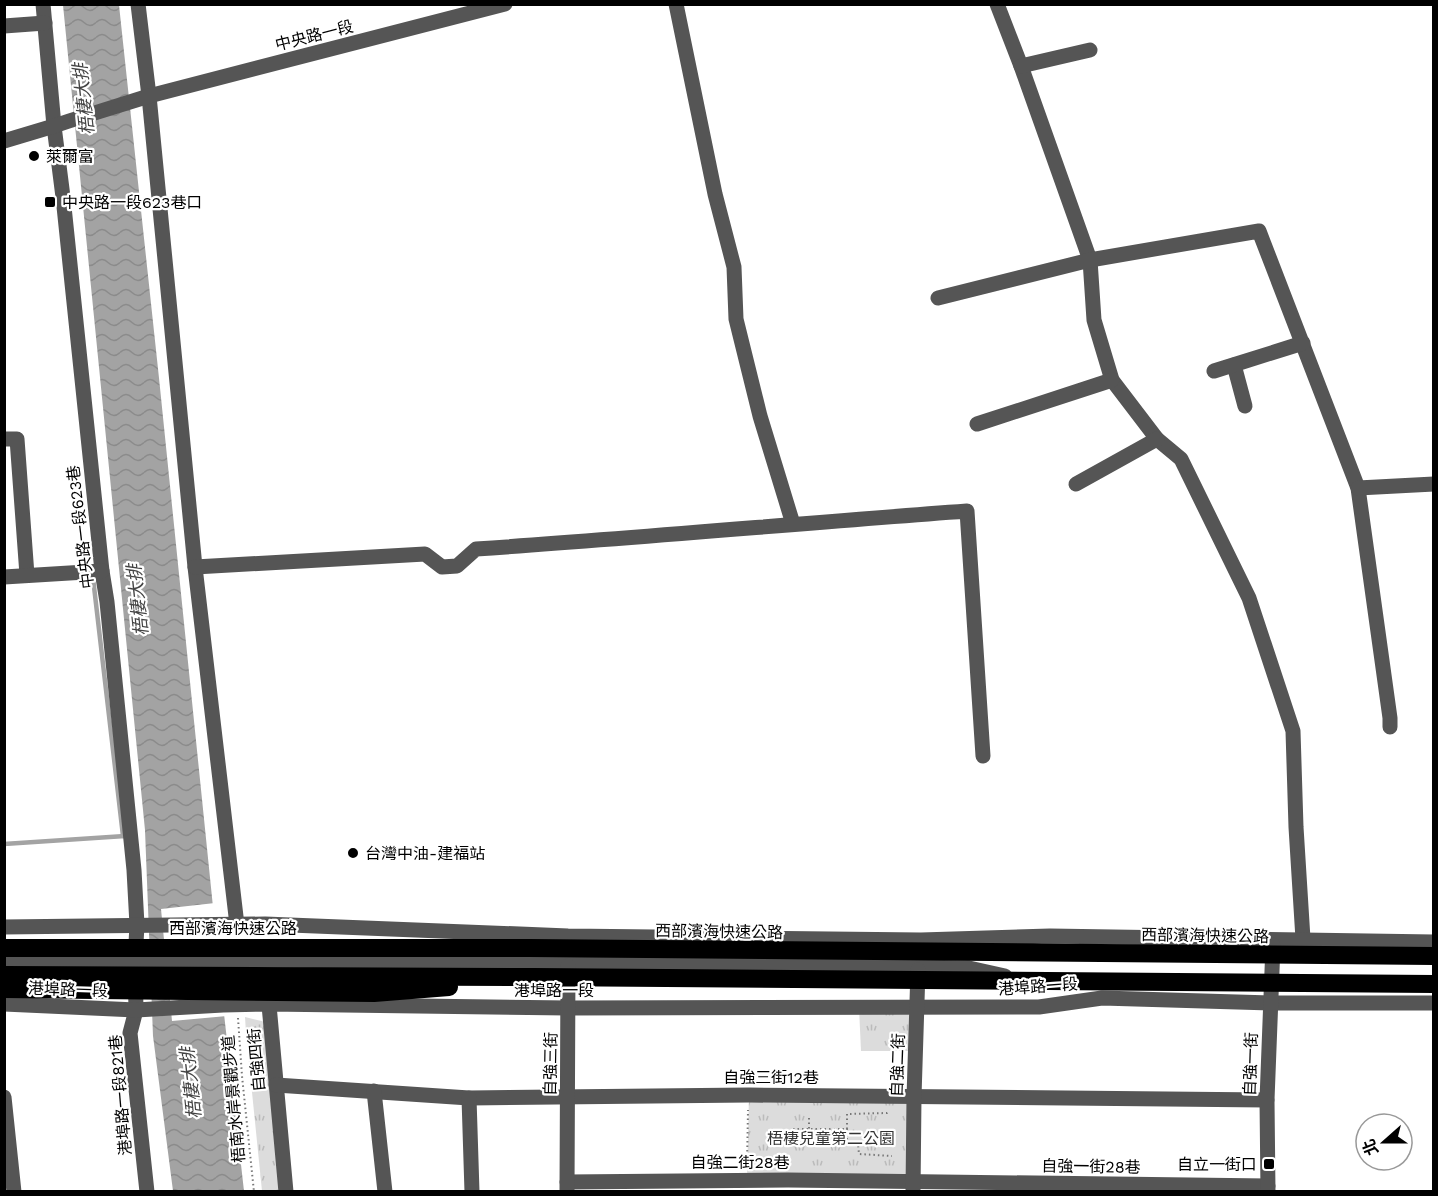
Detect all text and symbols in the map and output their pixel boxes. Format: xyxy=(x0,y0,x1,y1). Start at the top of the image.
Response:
street label: 中央路一段 xyxy=(273,17,355,54)
water label: 梧棲大排 xyxy=(69,60,98,136)
place label: 萊爾富 xyxy=(46,147,94,166)
marker: 萊爾富 xyxy=(27,149,41,163)
place label: 中央路一段623巷口 xyxy=(62,193,202,212)
marker: 中央路一段623巷口 xyxy=(43,195,57,209)
street label: 中央路一段623巷 xyxy=(63,464,98,590)
water label: 梧棲大排 xyxy=(123,561,152,637)
place label: 台灣中油-建福站 xyxy=(365,844,485,863)
marker: 台灣中油-建福站 xyxy=(346,846,360,860)
street label: 西部濱海快速公路 xyxy=(169,919,297,938)
street label: 西部濱海快速公路 xyxy=(655,921,783,942)
street label: 西部濱海快速公路 xyxy=(1141,925,1269,946)
street label: 港埠路一段 xyxy=(997,974,1079,999)
street label: 港埠路一段 xyxy=(28,979,108,1000)
street label: 港埠路一段 xyxy=(514,981,594,1000)
street label: 自強四街 xyxy=(244,1027,269,1093)
street label: 自強三街 xyxy=(540,1032,561,1096)
street label: 自強一街 xyxy=(1240,1032,1261,1096)
street label: 自強二街 xyxy=(887,1033,908,1097)
street label: 港埠路一段821巷 xyxy=(106,1034,135,1156)
street label: 梧南水岸景觀步道 xyxy=(218,1034,249,1164)
water label: 梧棲大排 xyxy=(176,1044,205,1120)
street label: 自強三街12巷 xyxy=(723,1068,819,1087)
north arrow xyxy=(1354,1112,1414,1172)
park label: 梧棲兒童第二公園 xyxy=(767,1129,895,1148)
text: 北 xyxy=(1359,1136,1382,1158)
street label: 自強二街28巷 xyxy=(690,1153,790,1172)
place label: 自立一街口 xyxy=(1177,1155,1257,1174)
street label: 自強一街28巷 xyxy=(1041,1156,1141,1177)
marker: 自立一街口 xyxy=(1262,1157,1276,1171)

